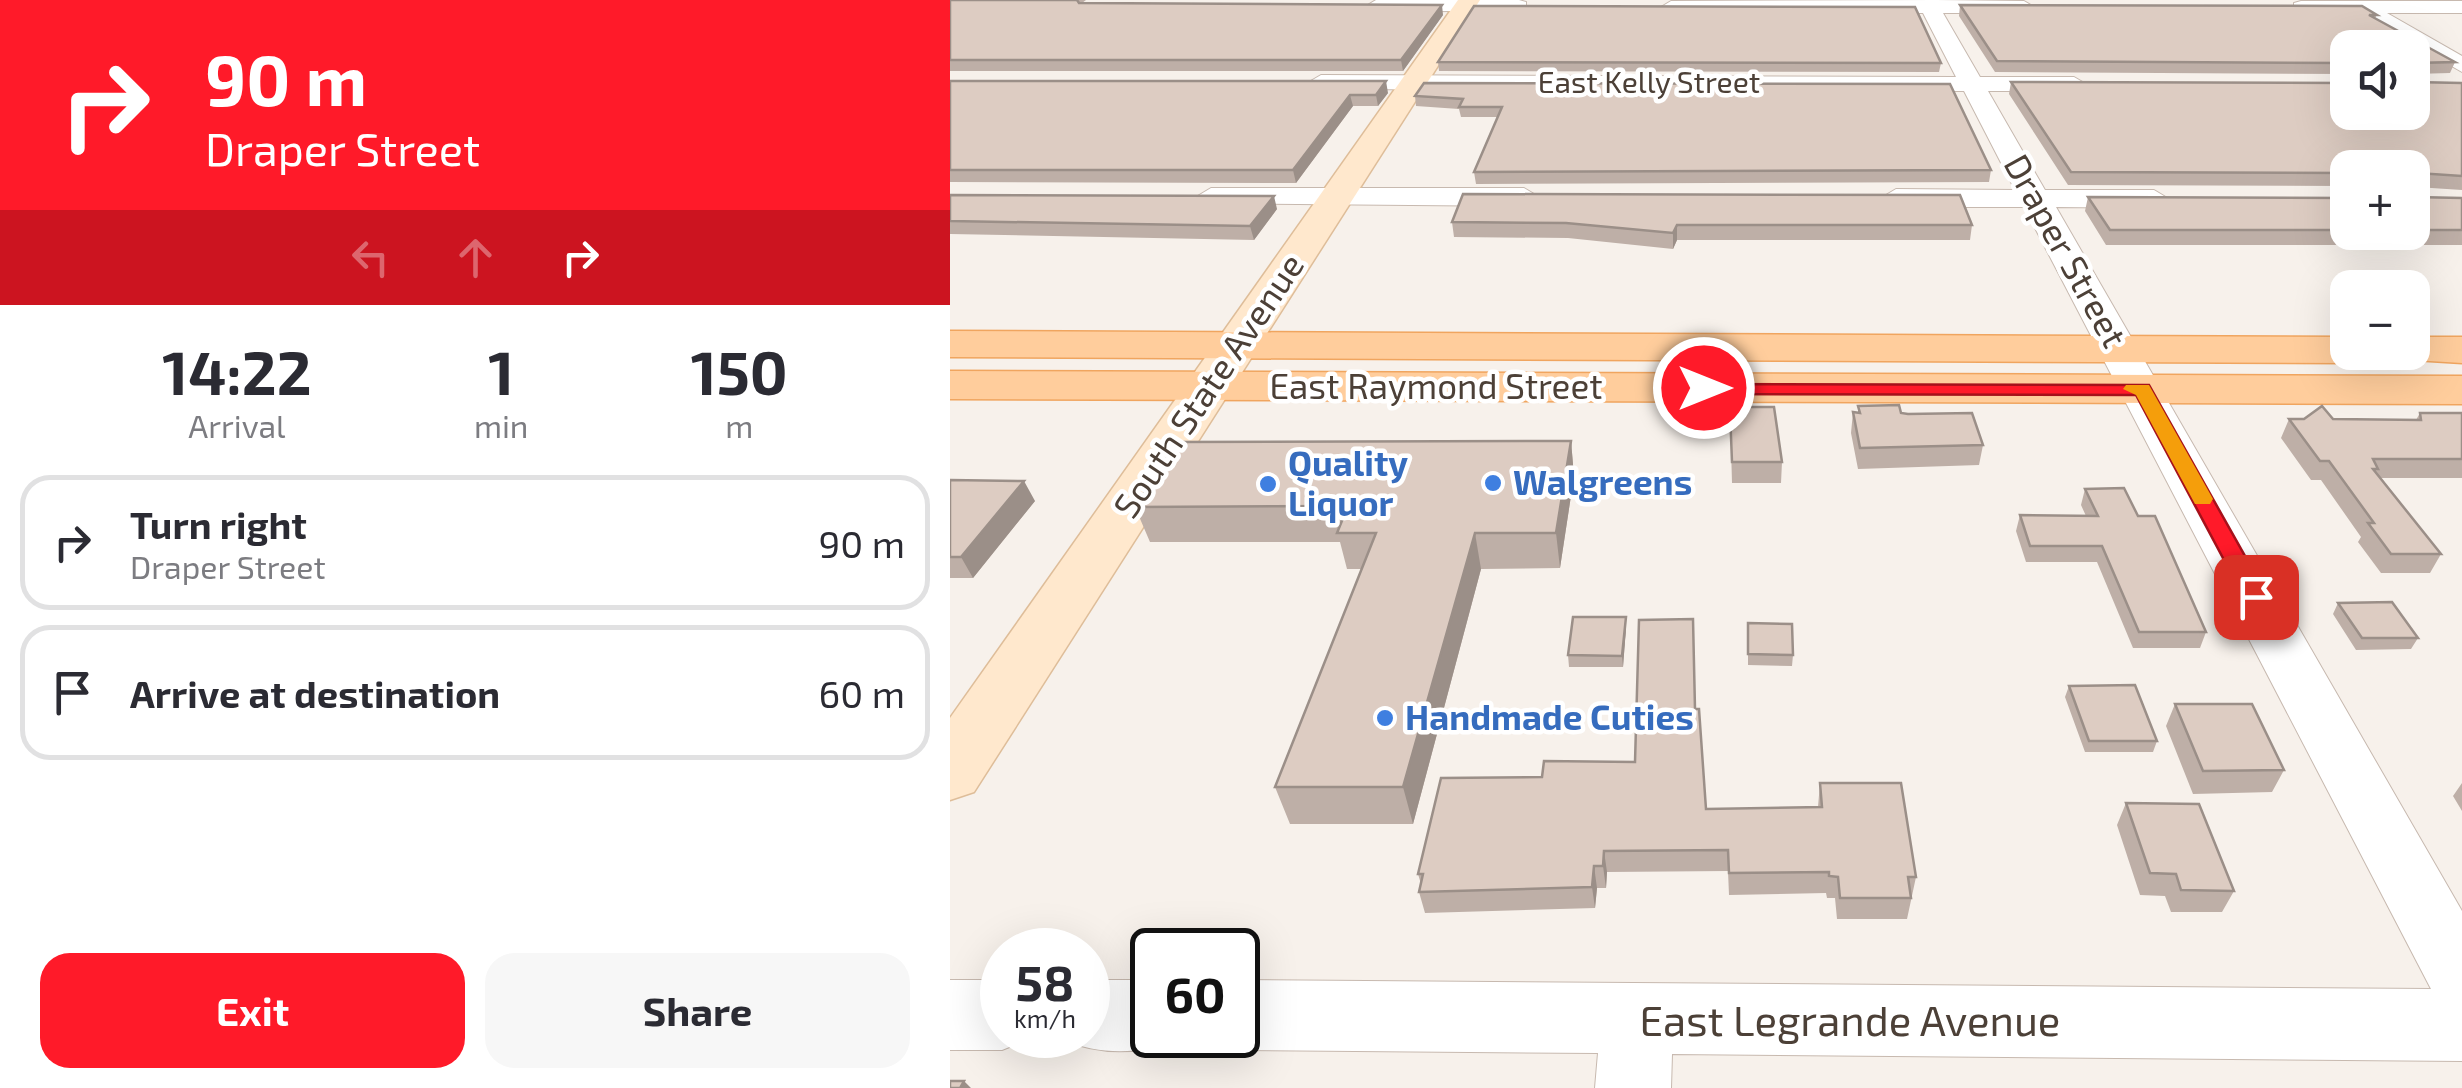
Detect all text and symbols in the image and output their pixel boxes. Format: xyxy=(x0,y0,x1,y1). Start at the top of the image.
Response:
map controls xyxy=(2330,30,2430,370)
button: sound xyxy=(2330,30,2430,130)
text: 90 m xyxy=(205,36,367,120)
icon: right xyxy=(40,40,170,170)
street label: East Kelly Street xyxy=(1538,63,1760,99)
text: Draper Street xyxy=(205,121,480,175)
street label: Draper Street xyxy=(1997,146,2137,354)
button: + xyxy=(2330,150,2430,250)
icon: left xyxy=(343,230,398,285)
icon: ahead xyxy=(448,230,503,285)
icon: right xyxy=(553,230,608,285)
street label: South State Avenue xyxy=(1103,245,1311,525)
button: − xyxy=(2330,270,2430,370)
text: 14:22 xyxy=(162,335,312,407)
text: 1 xyxy=(488,335,514,407)
text: 150 xyxy=(691,335,788,407)
position arrow xyxy=(1652,336,1756,440)
street label: East Raymond Street xyxy=(1269,364,1603,406)
text: Arrival xyxy=(188,406,286,444)
text: min xyxy=(474,406,528,444)
text: m xyxy=(725,406,753,444)
place label: Quality Liquor xyxy=(1288,441,1408,523)
place label: Walgreens xyxy=(1513,460,1692,502)
marker: Walgreens xyxy=(1482,472,1504,494)
marker: Quality Liquor xyxy=(1257,473,1279,495)
text: Turn right xyxy=(130,501,307,547)
icon: right xyxy=(45,515,100,570)
text: 90 m xyxy=(819,520,905,566)
text: Draper Street xyxy=(130,547,326,585)
pin xyxy=(2214,555,2299,640)
icon: arrive xyxy=(2229,570,2284,625)
icon: arrive xyxy=(45,665,100,720)
text: Arrive at destination xyxy=(130,670,500,716)
text: 60 m xyxy=(819,670,905,716)
place label: Handmade Cuties xyxy=(1405,695,1694,737)
marker: Handmade Cuties xyxy=(1374,707,1396,729)
speed limit sign: 60 xyxy=(1130,928,1260,1058)
text: 58 xyxy=(1016,951,1074,1011)
button: Exit xyxy=(40,953,465,1068)
button: Share xyxy=(485,953,910,1068)
street label: East Legrande Avenue xyxy=(1640,994,2060,1044)
text: km/h xyxy=(1014,1003,1076,1033)

